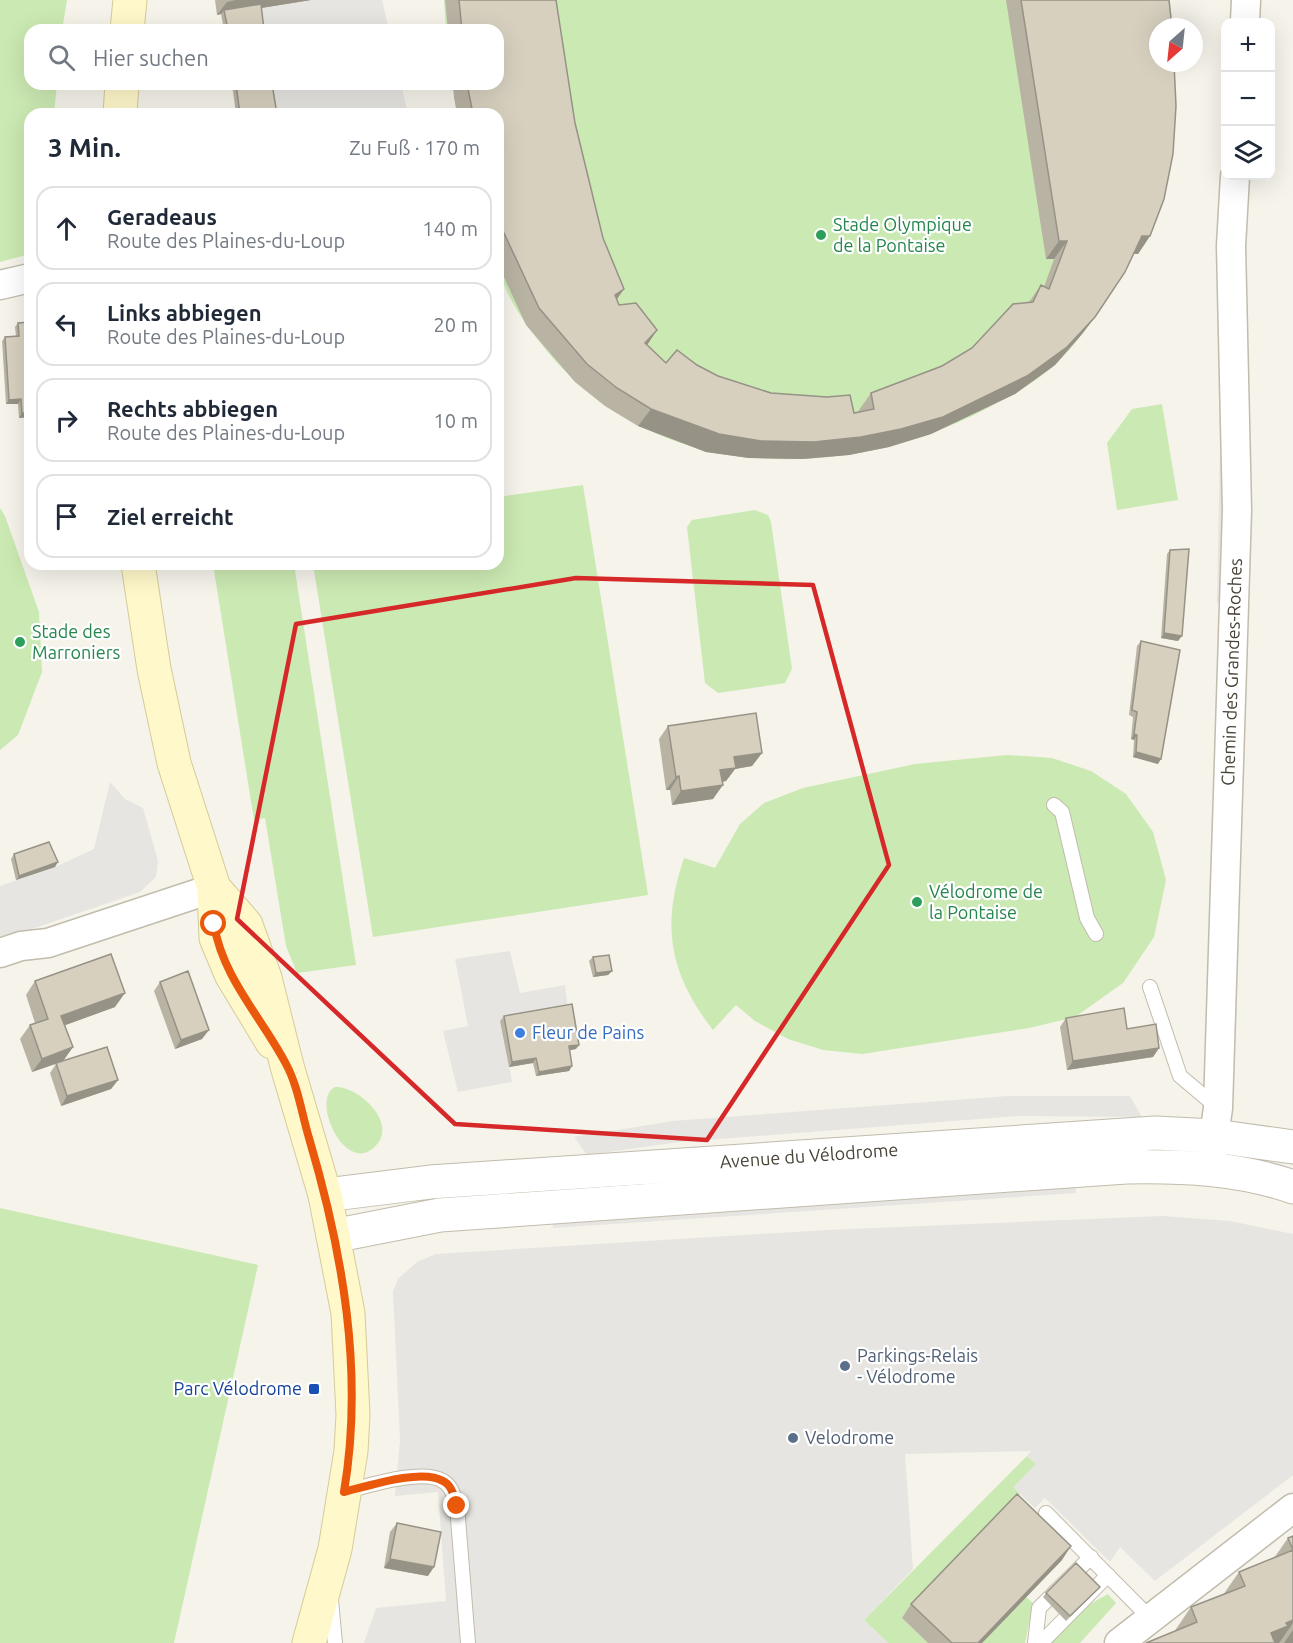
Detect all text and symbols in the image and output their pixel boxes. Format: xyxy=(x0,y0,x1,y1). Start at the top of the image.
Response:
north arrow xyxy=(1149,18,1203,72)
map controls xyxy=(1221,18,1275,180)
button: + xyxy=(1221,18,1275,72)
search box xyxy=(24,24,504,90)
icon: search xyxy=(45,41,78,74)
text: Hier suchen xyxy=(93,45,209,70)
button: − xyxy=(1221,72,1275,126)
button: layers xyxy=(1221,126,1275,180)
text: 3 Min. xyxy=(48,133,121,162)
text: Zu Fuß · 170 m xyxy=(349,136,480,159)
text: Geradeaus xyxy=(107,204,217,229)
icon: ahead xyxy=(50,212,83,245)
place label: Stade Olympique de la Pontaise xyxy=(833,214,972,255)
text: 140 m xyxy=(422,217,478,240)
marker: Stade Olympique de la Pontaise xyxy=(814,228,828,242)
text: Route des Plaines-du-Loup xyxy=(107,229,345,252)
text: Links abbiegen xyxy=(107,300,262,325)
icon: left xyxy=(50,308,83,341)
text: 20 m xyxy=(434,313,478,336)
text: Route des Plaines-du-Loup xyxy=(107,325,345,348)
text: Rechts abbiegen xyxy=(107,396,278,421)
icon: right xyxy=(50,404,83,437)
text: 10 m xyxy=(434,409,478,432)
text: Route des Plaines-du-Loup xyxy=(107,421,345,444)
icon: arrive xyxy=(50,500,83,533)
text: Ziel erreicht xyxy=(107,504,234,529)
street label: Chemin des Grandes-Roches xyxy=(1217,558,1245,786)
place label: Stade des Marroniers xyxy=(32,621,120,662)
marker: Stade des Marroniers xyxy=(13,635,27,649)
place label: Vélodrome de la Pontaise xyxy=(929,881,1043,922)
marker: Vélodrome de la Pontaise xyxy=(910,895,924,909)
route start xyxy=(200,910,226,936)
place label: Fleur de Pains xyxy=(532,1022,644,1042)
marker: Fleur de Pains xyxy=(513,1026,527,1040)
street label: Avenue du Vélodrome xyxy=(719,1139,899,1171)
place label: Parkings-Relais - Vélodrome xyxy=(857,1345,978,1386)
marker: Parkings-Relais - Vélodrome xyxy=(838,1359,852,1373)
place label: Parc Vélodrome xyxy=(174,1378,302,1398)
marker: Parc Vélodrome xyxy=(307,1382,321,1396)
place label: Velodrome xyxy=(805,1427,894,1447)
marker: Velodrome xyxy=(786,1431,800,1445)
route end xyxy=(443,1492,469,1518)

